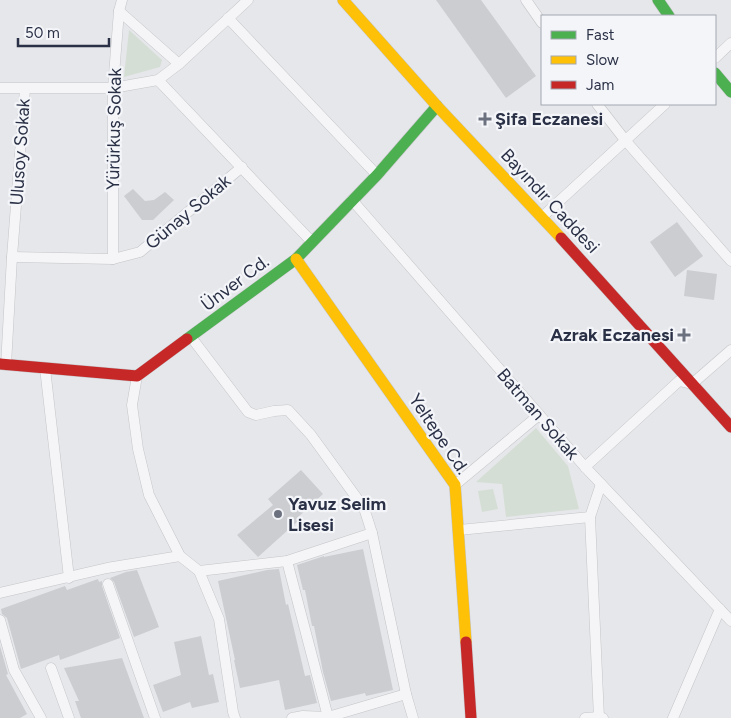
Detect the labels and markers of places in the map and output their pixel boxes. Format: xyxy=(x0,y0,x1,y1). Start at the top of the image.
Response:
place label: Şifa Eczanesi xyxy=(495,108,603,130)
marker: Şifa Eczanesi xyxy=(479,113,491,125)
place label: Azrak Eczanesi xyxy=(550,324,674,346)
marker: Azrak Eczanesi xyxy=(678,329,690,341)
place label: Yavuz Selim Lisesi xyxy=(288,493,386,536)
marker: Yavuz Selim Lisesi xyxy=(272,508,284,520)

